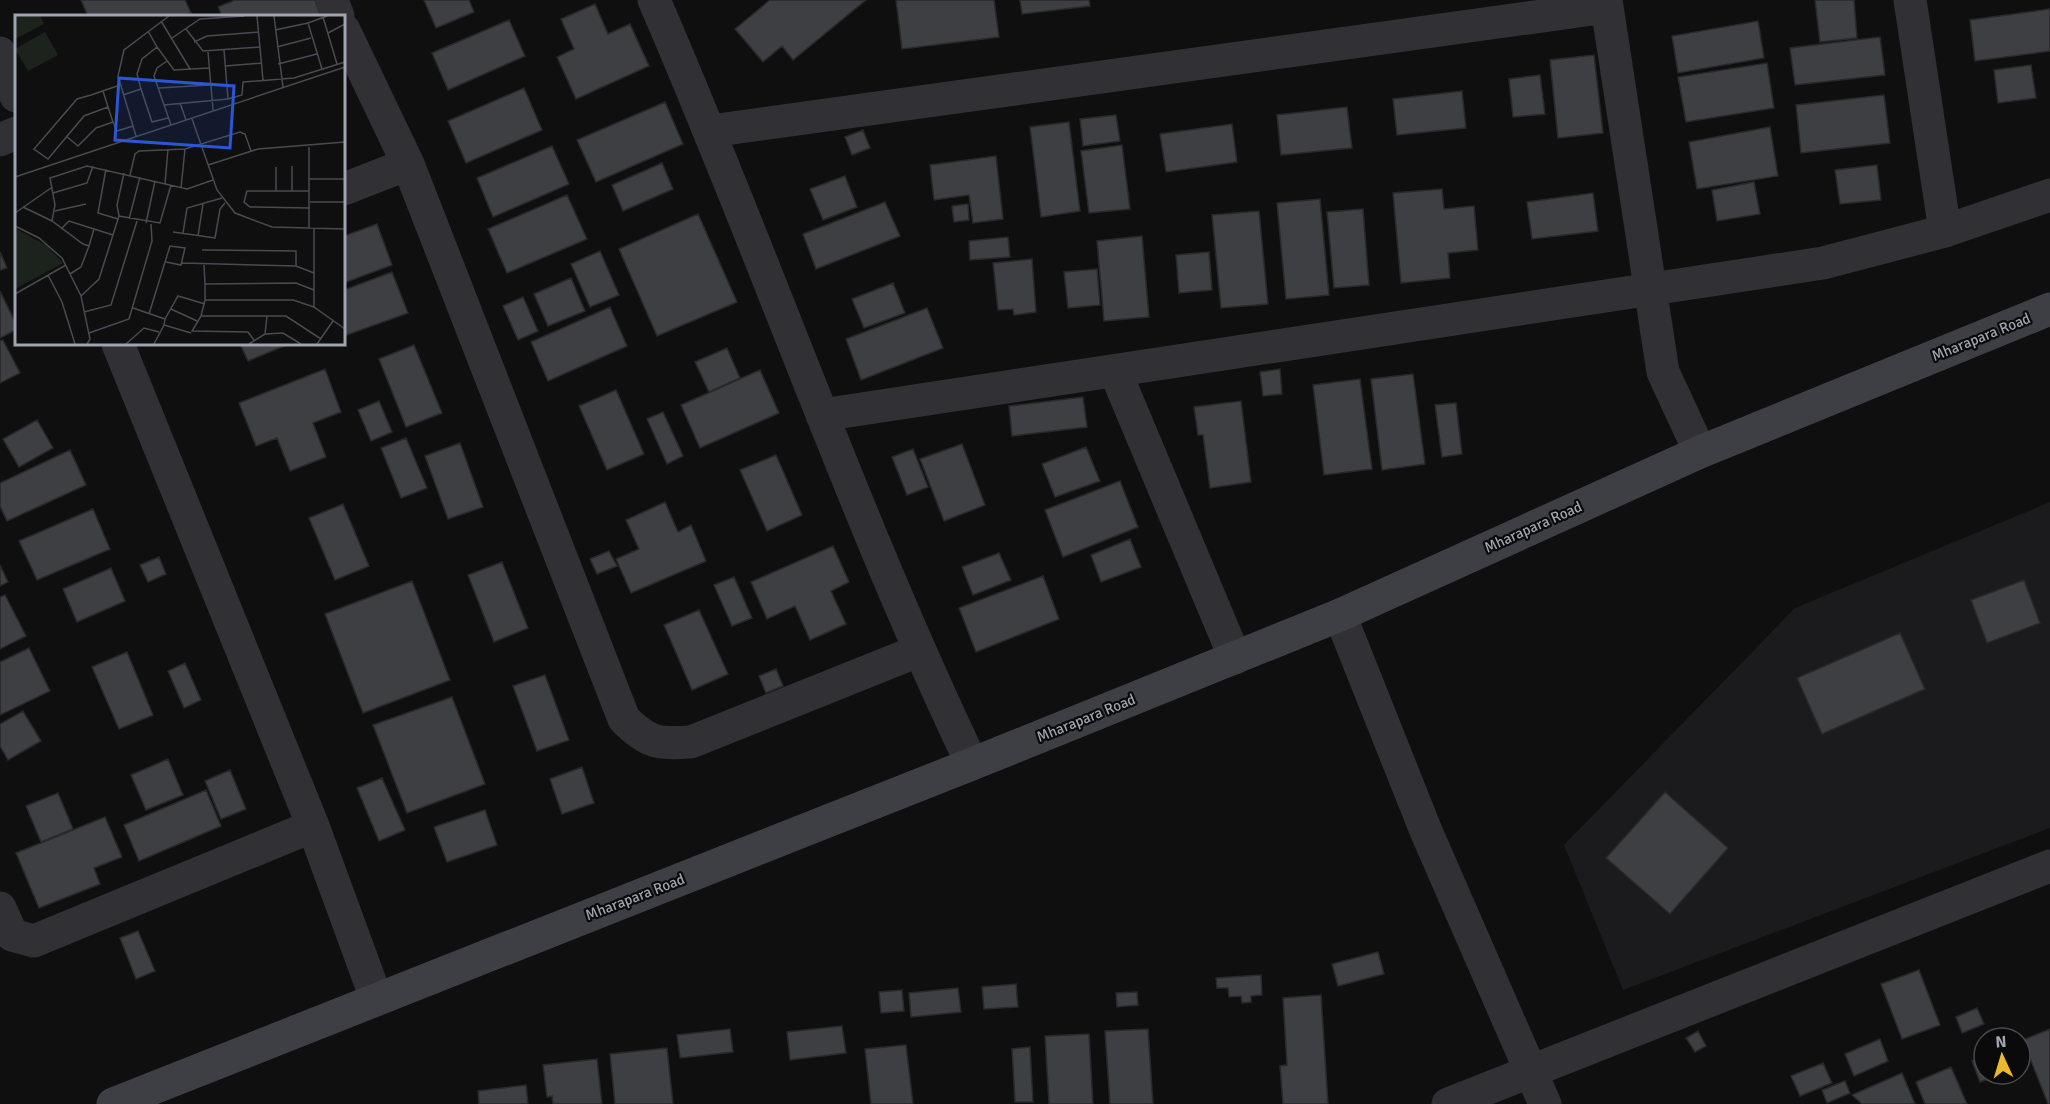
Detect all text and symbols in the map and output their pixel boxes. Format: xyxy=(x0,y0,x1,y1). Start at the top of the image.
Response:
inset map xyxy=(15,15,345,345)
street label: Mharapara Road xyxy=(1929,309,2033,365)
street label: Mharapara Road xyxy=(1481,497,1585,557)
street label: Mharapara Road xyxy=(1034,690,1138,746)
street label: Mharapara Road xyxy=(583,870,687,924)
north arrow xyxy=(1972,1026,2032,1086)
text: N xyxy=(1995,1032,2007,1052)

